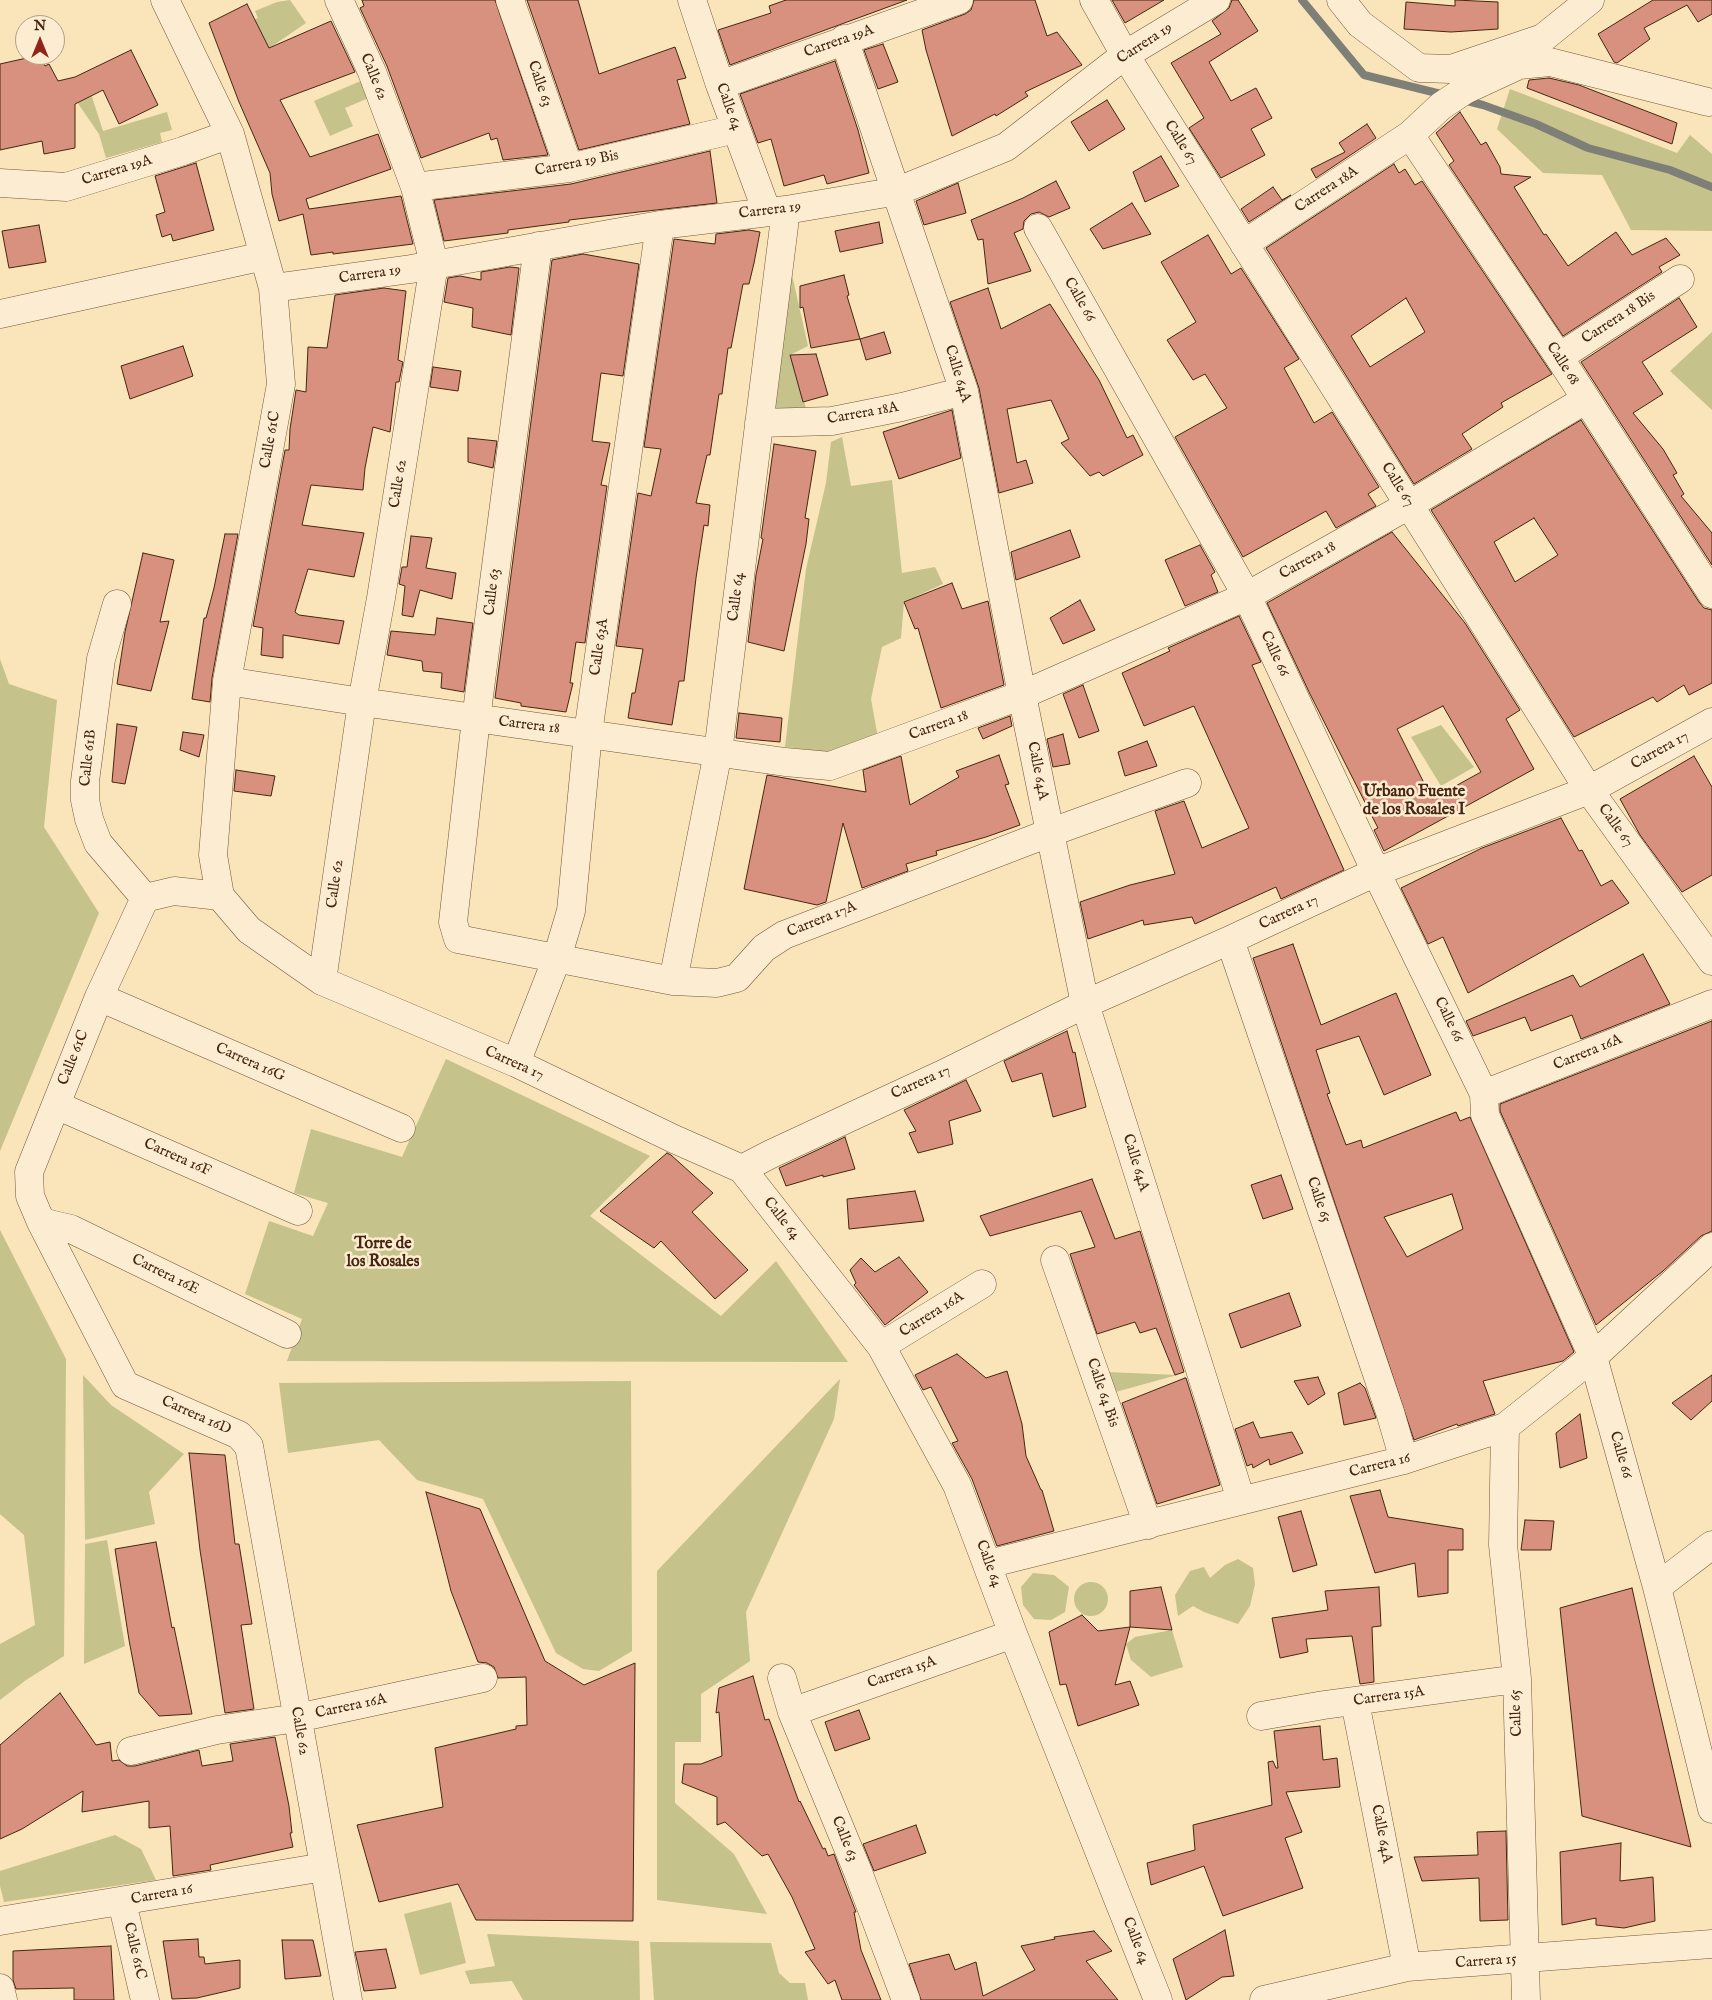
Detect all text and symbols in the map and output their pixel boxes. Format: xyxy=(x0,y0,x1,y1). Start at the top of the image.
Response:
north arrow xyxy=(15,15,65,65)
text: N xyxy=(34,17,46,35)
street label: Carrera 19 xyxy=(1114,19,1176,69)
street label: Carrera 19A xyxy=(802,22,876,62)
street label: Calle 62 xyxy=(356,51,390,103)
street label: Calle 63 xyxy=(523,59,555,109)
street label: Calle 64 xyxy=(711,81,745,133)
street label: Calle 67 xyxy=(1159,118,1201,168)
street label: Carrera 19 Bis xyxy=(534,147,620,181)
street label: Carrera 19A xyxy=(80,152,154,190)
street label: Carrera 18A xyxy=(1292,163,1362,217)
street label: Carrera 19 xyxy=(738,198,802,224)
street label: Carrera 19 xyxy=(338,262,402,288)
street label: Calle 66 xyxy=(1059,275,1099,325)
street label: Carrera 18 Bis xyxy=(1579,287,1659,349)
street label: Calle 68 xyxy=(1541,339,1583,389)
street label: Calle 64A xyxy=(940,343,974,405)
street label: Carrera 18A xyxy=(826,399,900,429)
street label: Calle 61C xyxy=(257,410,285,470)
street label: Calle 62 xyxy=(386,458,412,510)
street label: Calle 67 xyxy=(1376,460,1418,510)
street label: Carrera 18 xyxy=(1277,538,1339,584)
street label: Calle 63 xyxy=(481,567,505,617)
street label: Calle 64 xyxy=(725,571,749,623)
street label: Calle 63A xyxy=(587,617,613,677)
street label: Calle 66 xyxy=(1256,628,1292,680)
street label: Carrera 18 xyxy=(907,707,971,745)
street label: Carrera 18 xyxy=(497,713,561,739)
street label: Carrera 17 xyxy=(1628,728,1692,774)
street label: Calle 61B xyxy=(77,729,101,787)
street label: Calle 64A xyxy=(1023,740,1051,802)
district label: Urbano Fuente de los Rosales I xyxy=(1363,783,1465,821)
street label: Calle 67 xyxy=(1593,801,1637,851)
street label: Calle 62 xyxy=(324,859,348,909)
street label: Carrera 17 xyxy=(1257,892,1321,934)
street label: Carrera 17A xyxy=(785,898,859,942)
street label: Calle 66 xyxy=(1429,994,1467,1046)
street label: Calle 61C xyxy=(55,1028,93,1088)
street label: Carrera 16A xyxy=(1551,1031,1625,1075)
street label: Carrera 16G xyxy=(212,1040,288,1086)
street label: Carrera 17 xyxy=(482,1043,546,1085)
street label: Carrera 17 xyxy=(889,1062,953,1104)
street label: Calle 64A xyxy=(1118,1132,1152,1194)
street label: Carrera 16F xyxy=(141,1135,213,1181)
street label: Calle 65 xyxy=(1302,1175,1334,1225)
street label: Calle 64 xyxy=(759,1194,803,1244)
district label: Torre de los Rosales xyxy=(347,1235,419,1273)
street label: Carrera 16E xyxy=(128,1251,202,1299)
street label: Carrera 16A xyxy=(897,1288,967,1342)
street label: Calle 64 Bis xyxy=(1082,1356,1122,1430)
street label: Carrera 16D xyxy=(158,1393,234,1439)
street label: Calle 66 xyxy=(1605,1429,1635,1481)
street label: Carrera 16 xyxy=(1348,1450,1412,1482)
street label: Calle 64 xyxy=(971,1538,1005,1590)
street label: Carrera 15A xyxy=(865,1653,939,1693)
street label: Carrera 15A xyxy=(1352,1683,1426,1711)
street label: Calle 65 xyxy=(1507,1689,1527,1737)
street label: Carrera 16A xyxy=(314,1691,388,1723)
street label: Calle 62 xyxy=(286,1705,312,1757)
street label: Calle 64A xyxy=(1367,1803,1395,1865)
street label: Calle 63 xyxy=(827,1814,861,1864)
street label: Carrera 16 xyxy=(130,1881,194,1909)
street label: Calle 64 xyxy=(1118,1915,1152,1967)
street label: Calle 61C xyxy=(119,1921,149,1981)
street label: Carrera 15 xyxy=(1455,1951,1517,1973)

